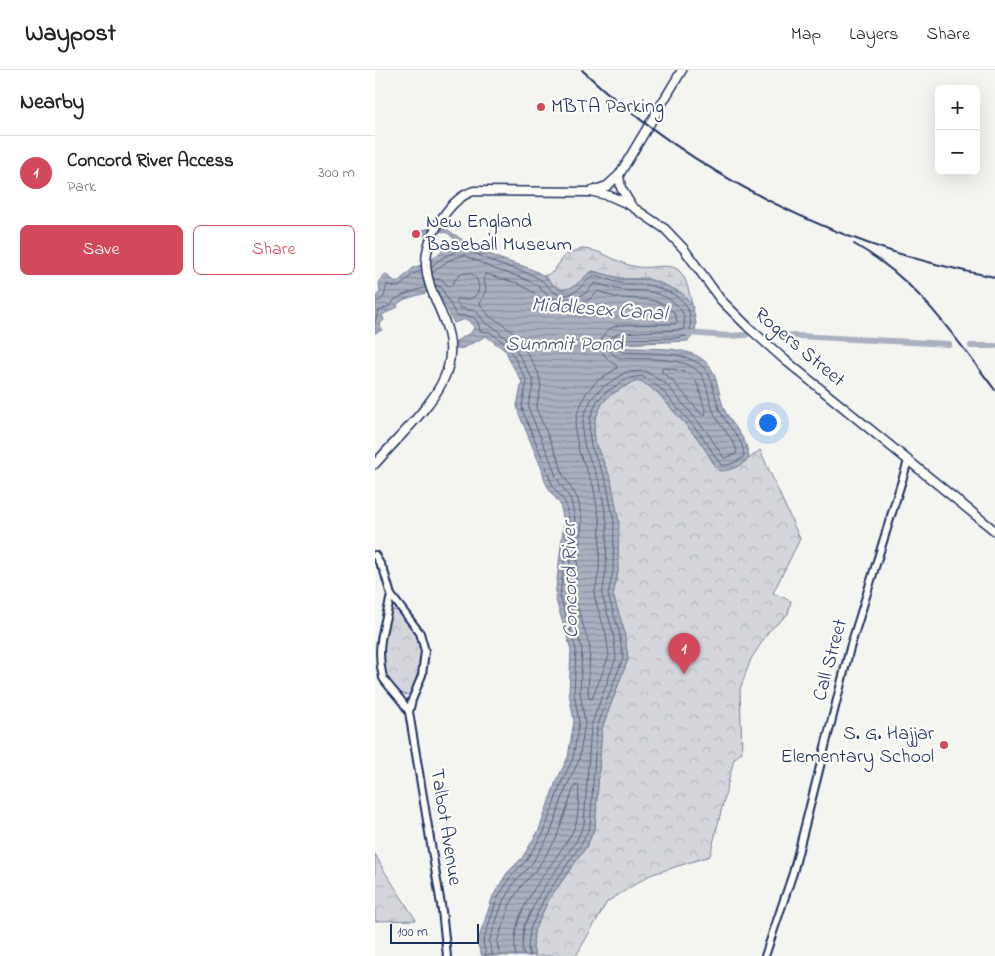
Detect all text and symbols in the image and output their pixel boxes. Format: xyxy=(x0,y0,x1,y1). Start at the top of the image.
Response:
text: Waypost xyxy=(25,17,116,52)
text: Map xyxy=(791,22,821,48)
text: Layers xyxy=(849,22,899,48)
text: Share xyxy=(927,22,970,48)
map controls xyxy=(935,85,980,175)
button: + xyxy=(935,85,980,130)
text: Nearby xyxy=(20,88,84,118)
place label: MBTA Parking xyxy=(551,93,664,123)
marker: MBTA Parking xyxy=(535,101,547,113)
button: − xyxy=(935,130,980,175)
text: Concord River Access xyxy=(67,148,234,175)
text: 1 xyxy=(33,161,39,185)
text: 300 m xyxy=(318,161,355,185)
text: Park xyxy=(67,175,96,199)
place label: New England Baseball Museum xyxy=(425,208,572,260)
button: Save xyxy=(20,225,183,275)
button: Share xyxy=(193,225,355,275)
marker: New England Baseball Museum xyxy=(410,228,422,240)
water label: Middlesex Canal xyxy=(530,290,670,330)
street label: Rogers Street xyxy=(746,301,851,396)
water label: Summit Pond xyxy=(505,330,624,360)
your location xyxy=(755,410,781,436)
water label: Concord River xyxy=(555,519,587,639)
street label: Call Street xyxy=(806,615,856,704)
pin: 1 xyxy=(668,633,700,674)
place label: S. G. Hajjar Elementary School xyxy=(781,720,935,772)
marker: S. G. Hajjar Elementary School xyxy=(938,739,950,751)
street label: Talbot Avenue xyxy=(421,766,469,888)
scale bar xyxy=(390,921,479,944)
text: 100 m xyxy=(397,922,428,943)

